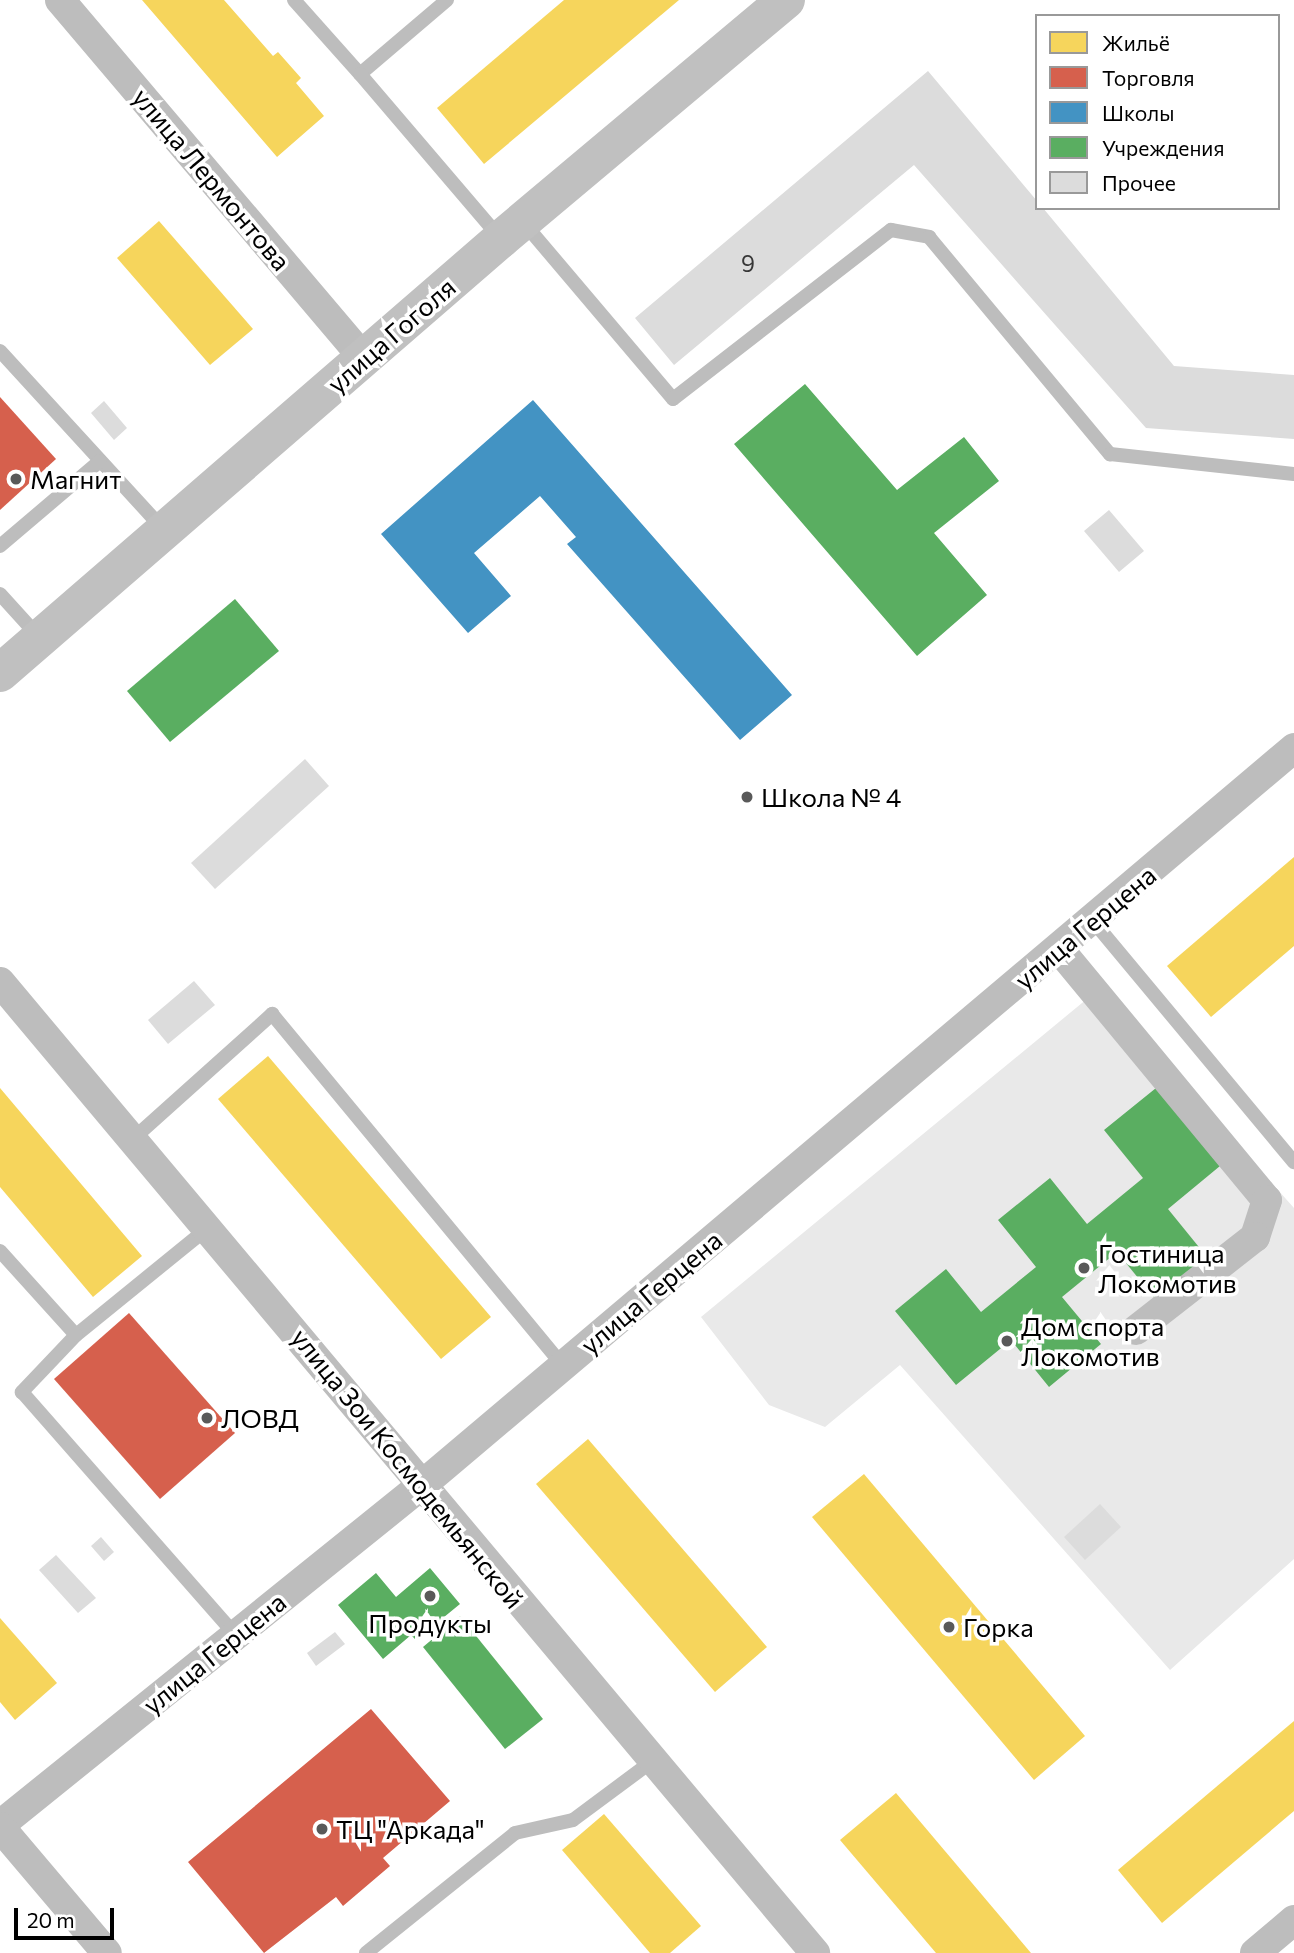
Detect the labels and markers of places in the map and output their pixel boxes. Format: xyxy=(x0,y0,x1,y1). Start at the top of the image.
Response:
place label: Магнит xyxy=(30,463,121,495)
marker: Магнит xyxy=(8,471,24,487)
place label: Школа № 4 xyxy=(761,781,901,813)
marker: Школа № 4 xyxy=(739,789,755,805)
place label: Гостиница Локомотив xyxy=(1098,1237,1237,1298)
marker: Гостиница Локомотив xyxy=(1076,1260,1092,1276)
place label: Дом спорта Локомотив xyxy=(1021,1310,1164,1372)
marker: Дом спорта Локомотив xyxy=(999,1333,1015,1349)
place label: ЛОВД xyxy=(221,1402,299,1434)
marker: ЛОВД xyxy=(199,1410,215,1426)
marker: Продукты xyxy=(422,1588,438,1604)
place label: Продукты xyxy=(368,1607,492,1639)
place label: Горка xyxy=(963,1611,1034,1643)
marker: Горка xyxy=(941,1619,957,1635)
place label: ТЦ "Аркада" xyxy=(336,1813,485,1845)
marker: ТЦ "Аркада" xyxy=(314,1821,330,1837)

